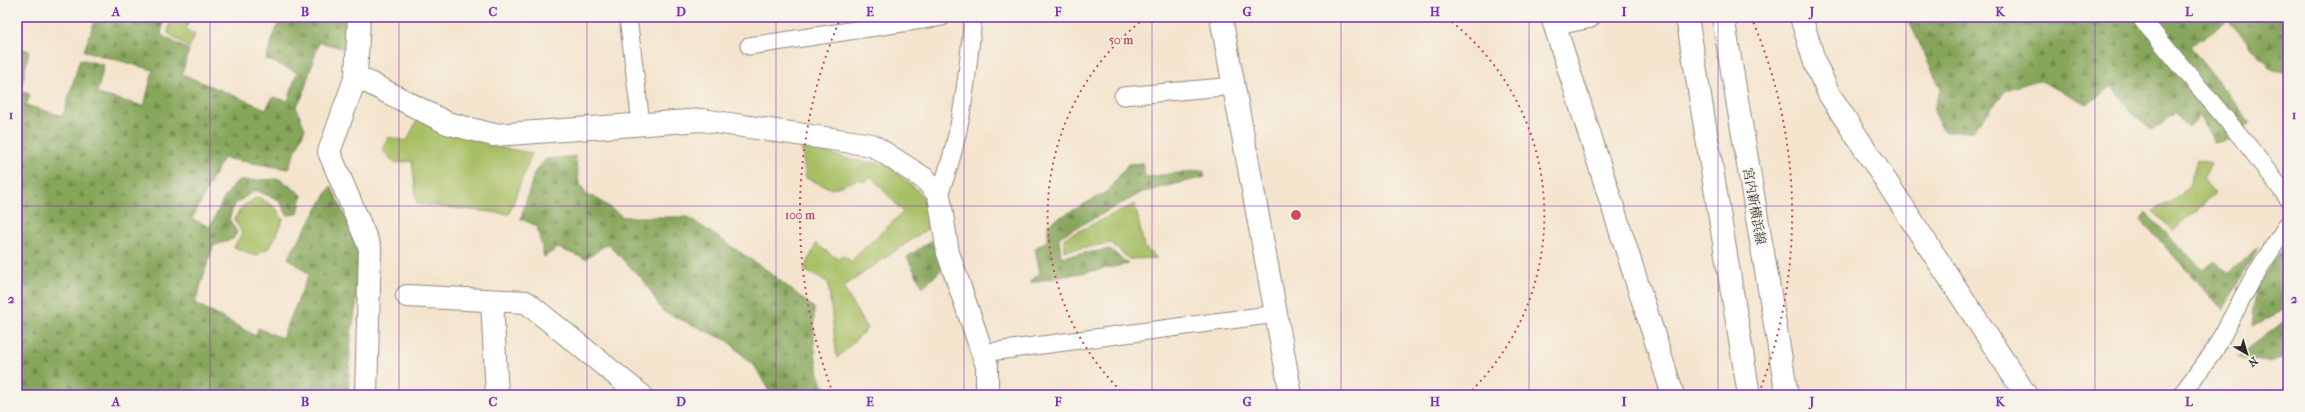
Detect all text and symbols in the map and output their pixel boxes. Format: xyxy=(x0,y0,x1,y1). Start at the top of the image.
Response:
text: A xyxy=(111,4,121,19)
text: B xyxy=(301,4,310,19)
text: C xyxy=(489,4,498,19)
text: D xyxy=(676,4,686,19)
text: E xyxy=(866,4,874,19)
text: F xyxy=(1054,4,1062,19)
text: G xyxy=(1242,4,1252,19)
text: H xyxy=(1430,4,1441,19)
text: I xyxy=(1621,4,1627,19)
text: J xyxy=(1808,4,1815,20)
text: K xyxy=(1995,4,2006,19)
text: L xyxy=(2185,4,2194,19)
text: 50 m xyxy=(1109,33,1134,47)
text: 1 xyxy=(9,107,14,122)
text: 1 xyxy=(2292,107,2297,122)
street label: 宮内新横浜線 xyxy=(1740,166,1769,246)
text: 100 m xyxy=(785,208,816,222)
centre of rings xyxy=(1289,208,1303,222)
text: 2 xyxy=(8,291,15,306)
text: 2 xyxy=(2291,291,2298,306)
north arrow xyxy=(2227,334,2267,374)
text: N xyxy=(2245,354,2260,370)
text: A xyxy=(111,394,121,409)
text: B xyxy=(301,394,310,409)
text: C xyxy=(489,394,498,409)
text: D xyxy=(676,394,686,409)
text: E xyxy=(866,394,874,409)
text: F xyxy=(1054,394,1062,409)
text: G xyxy=(1242,394,1252,409)
text: H xyxy=(1430,394,1441,409)
text: I xyxy=(1621,394,1627,409)
text: J xyxy=(1808,394,1815,410)
text: K xyxy=(1995,394,2006,409)
text: L xyxy=(2185,394,2194,409)

